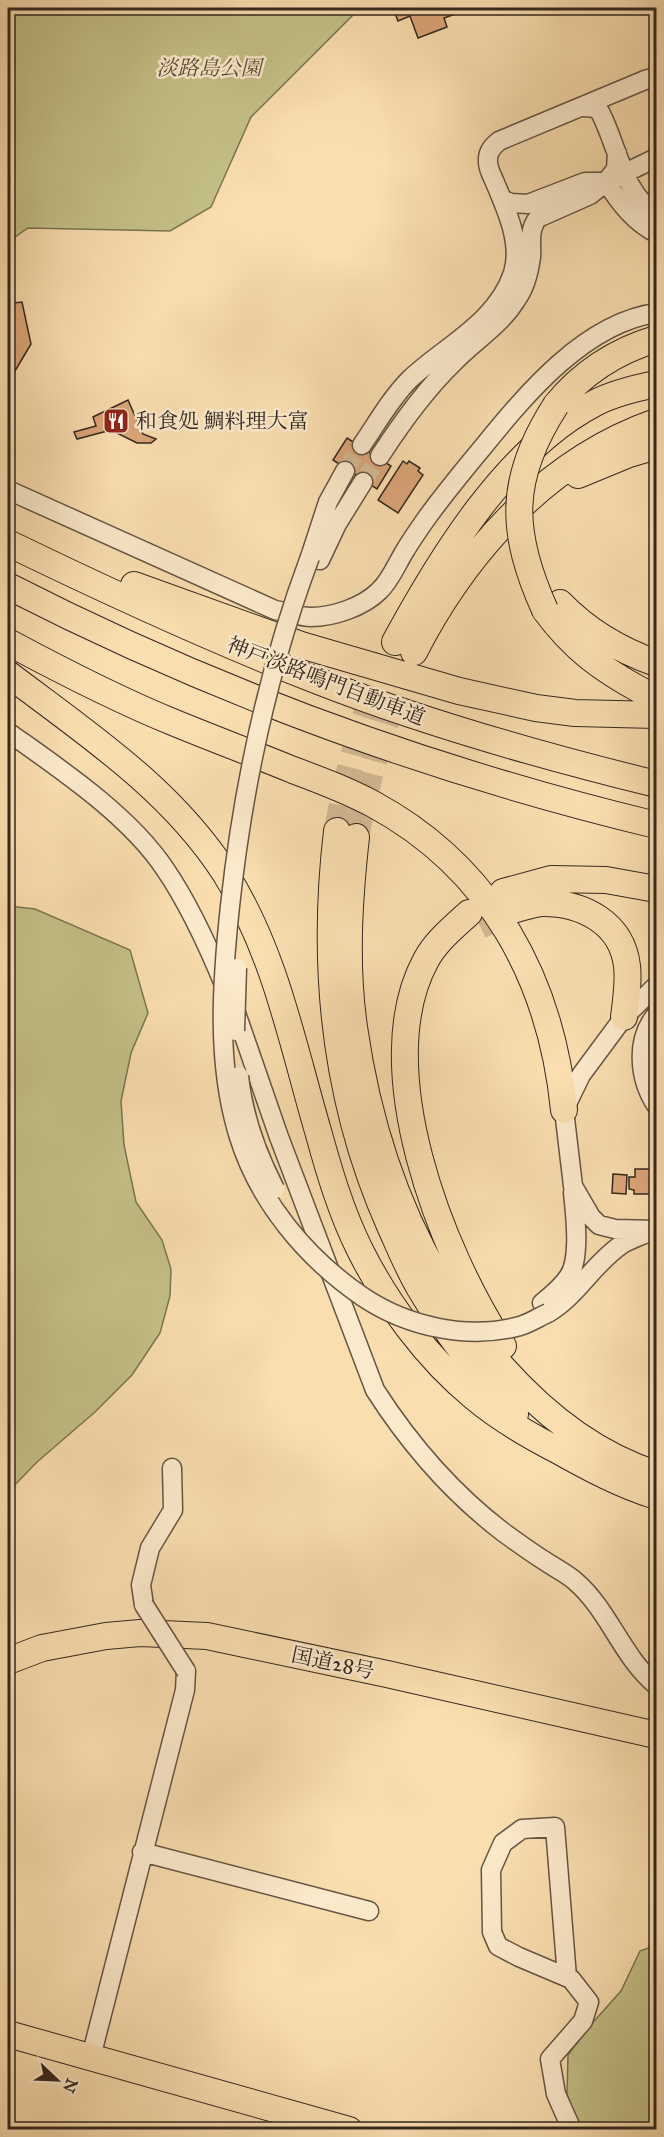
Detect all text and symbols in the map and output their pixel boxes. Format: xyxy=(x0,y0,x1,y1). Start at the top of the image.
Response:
park label: 淡路島公園 xyxy=(157,55,264,81)
restaurant icon: 和食処 鯛料理大富 xyxy=(101,406,131,436)
place label: 和食処 鯛料理大富 xyxy=(136,408,309,434)
street label: 神戸淡路鳴門自動車道 xyxy=(223,631,429,731)
street label: 国道28号 xyxy=(289,1641,377,1685)
north arrow xyxy=(27,2050,87,2110)
text: N xyxy=(59,2076,82,2096)

